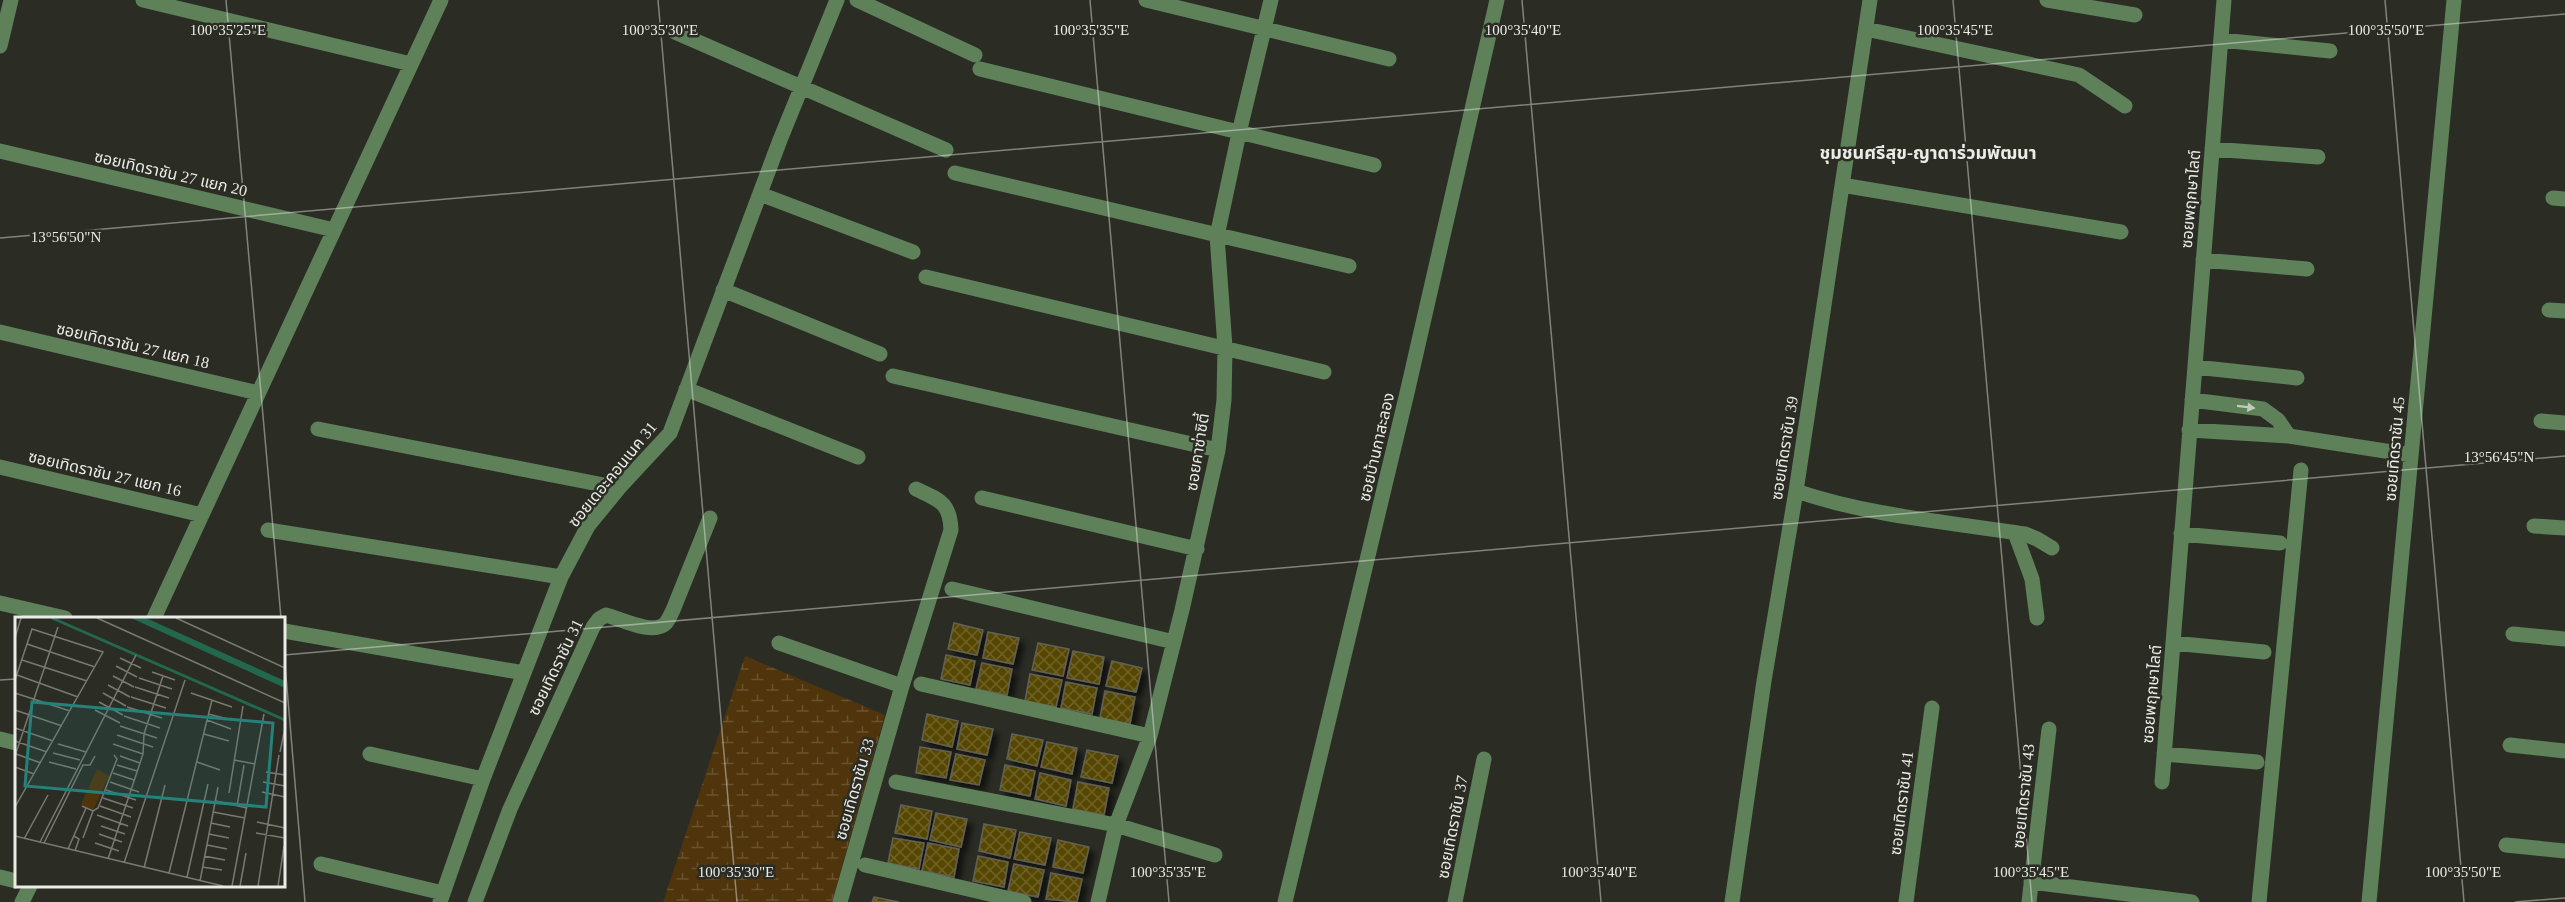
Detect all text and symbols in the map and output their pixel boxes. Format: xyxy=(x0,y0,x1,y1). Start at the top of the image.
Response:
text: 100°35'25"E xyxy=(190,22,266,38)
text: 100°35'30"E xyxy=(622,22,698,38)
text: 100°35'35"E xyxy=(1053,22,1129,38)
text: 100°35'40"E xyxy=(1485,22,1561,38)
text: 100°35'45"E xyxy=(1917,22,1993,38)
text: 100°35'50"E xyxy=(2348,22,2424,38)
district label: ชุมชนศรีสุข-ญาดาร่วมพัฒนา xyxy=(1819,143,2037,164)
street label: ซอยเทิดราชัน 27 แยก 20 xyxy=(93,148,249,199)
street label: ซอยพฤกษาไลต์ xyxy=(2178,149,2203,249)
text: 13°56'50"N xyxy=(31,229,101,245)
street label: ซอยเทิดราชัน 27 แยก 18 xyxy=(55,320,211,371)
street label: ซอยบ้านกาสะลอง xyxy=(1356,391,1397,503)
street label: ซอยเทิดราชัน 39 xyxy=(1768,395,1801,501)
street label: ซอยเทิดราชัน 45 xyxy=(2381,396,2408,502)
one-way arrow xyxy=(2237,402,2256,412)
street label: ซอยคาซ่าซิตี้ xyxy=(1180,412,1212,492)
street label: ซอยเดอะคอนเนค 31 xyxy=(565,419,660,530)
street label: ซอยเทิดราชัน 27 แยก 16 xyxy=(27,448,183,499)
text: 13°56'45"N xyxy=(2464,449,2534,465)
street label: ซอยเทิดราชัน 31 xyxy=(525,616,586,718)
inset map xyxy=(15,617,285,887)
street label: ซอยพฤกษาไลต์ xyxy=(2139,644,2164,744)
street label: ซอยเทิดราชัน 33 xyxy=(832,736,877,842)
street label: ซอยเทิดราชัน 43 xyxy=(2010,743,2037,849)
street label: ซอยเทิดราชัน 41 xyxy=(1887,750,1916,856)
street label: ซอยเทิดราชัน 37 xyxy=(1434,774,1471,880)
text: 100°35'30"E xyxy=(698,864,774,880)
text: 100°35'35"E xyxy=(1130,864,1206,880)
text: 100°35'40"E xyxy=(1561,864,1637,880)
text: 100°35'45"E xyxy=(1993,864,2069,880)
text: 100°35'50"E xyxy=(2425,864,2501,880)

